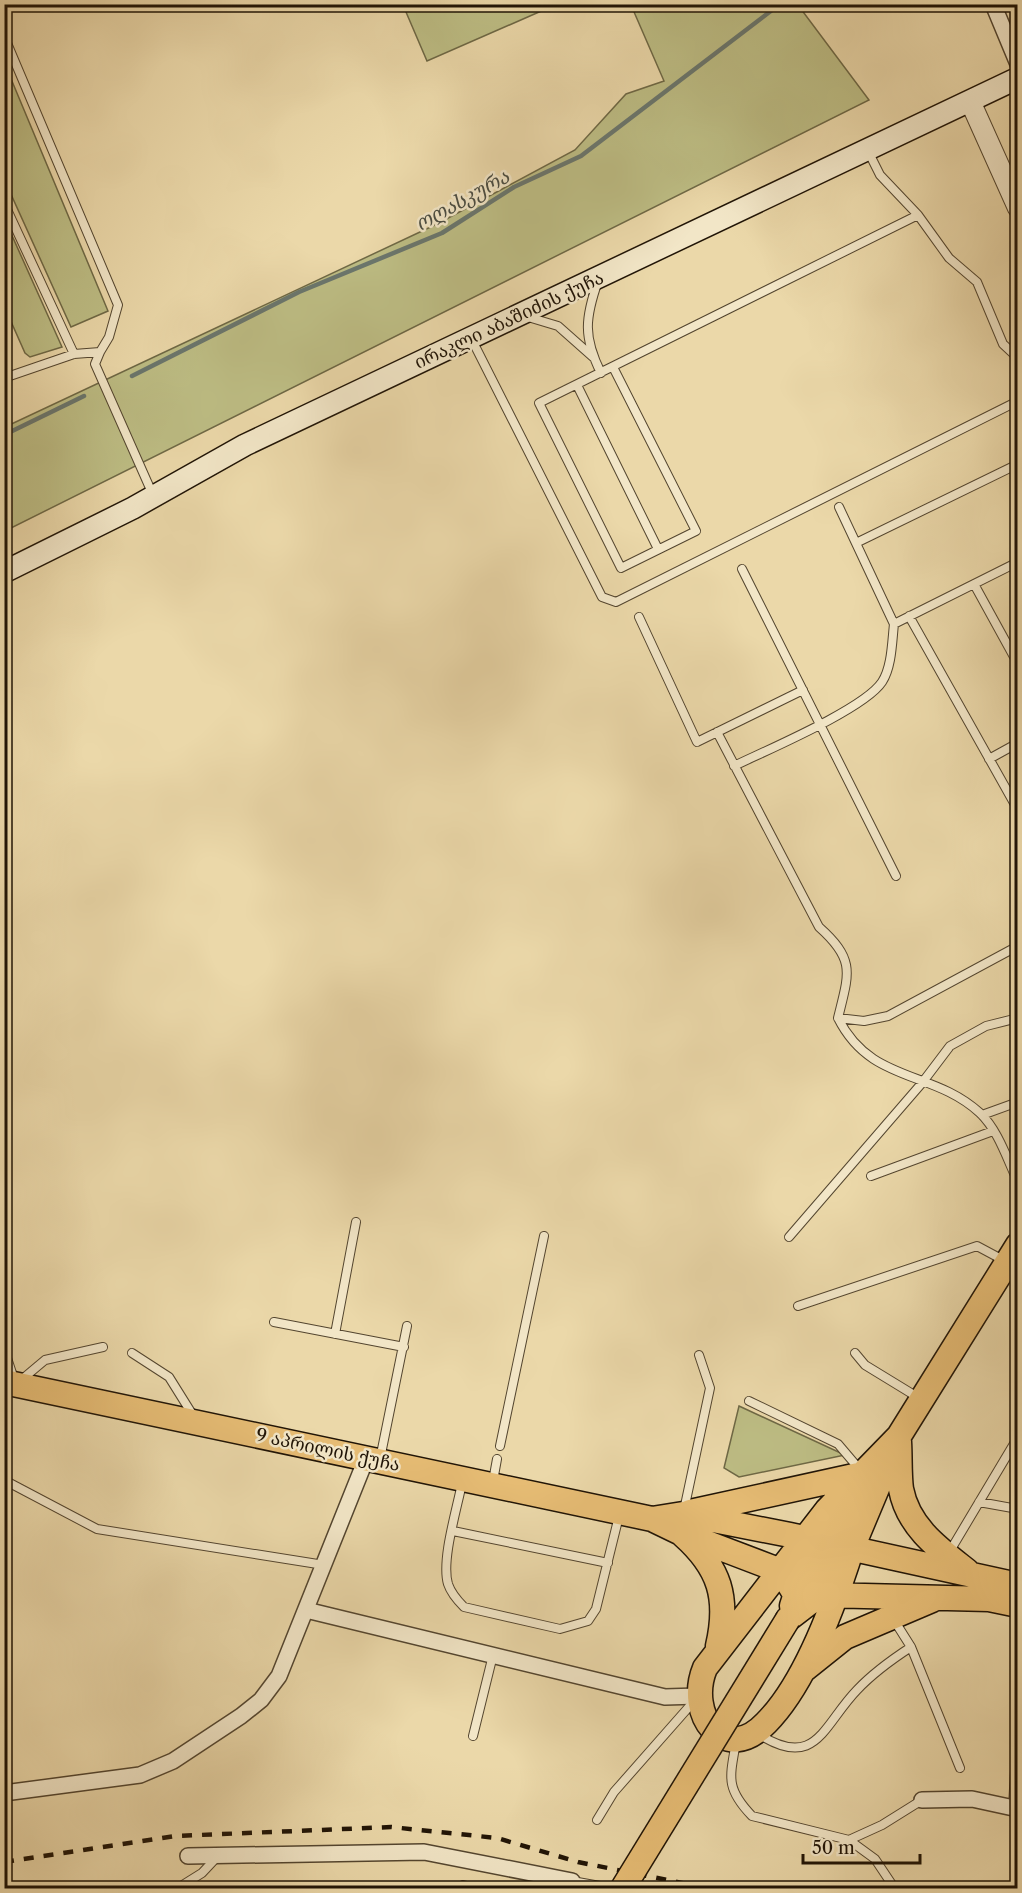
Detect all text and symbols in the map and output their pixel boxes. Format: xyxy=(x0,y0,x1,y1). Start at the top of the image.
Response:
water label: ოღასკურა xyxy=(411,164,514,237)
street label: ირაკლი აბაშიძის ქუჩა xyxy=(411,266,607,374)
street label: 9 აპრილის ქუჩა xyxy=(254,1424,402,1476)
scale bar xyxy=(803,1827,920,1865)
text: 50 m xyxy=(812,1837,855,1859)

